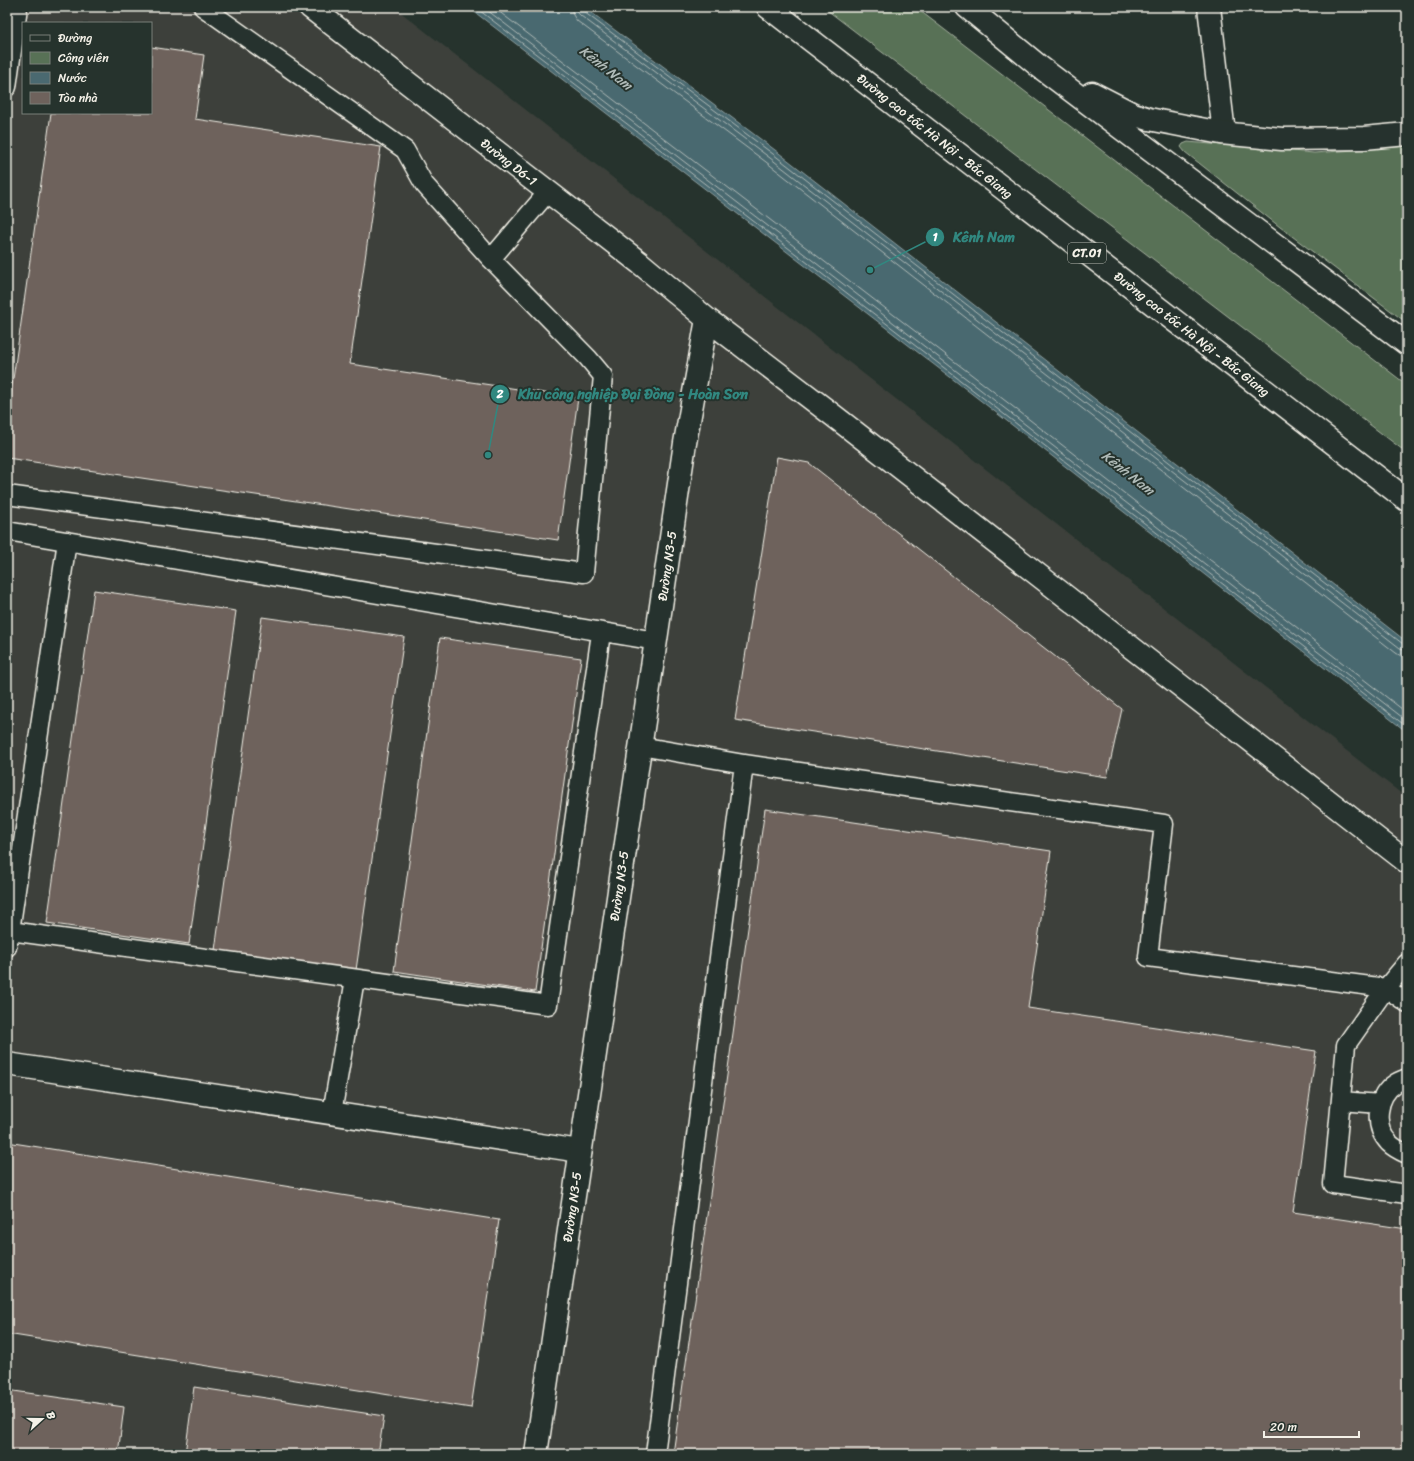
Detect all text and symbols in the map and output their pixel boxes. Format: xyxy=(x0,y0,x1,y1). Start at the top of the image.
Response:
legend xyxy=(22,22,152,114)
text: Đường xyxy=(58,27,92,49)
water label: Kênh Nam xyxy=(574,39,639,98)
text: Công viên xyxy=(58,47,109,69)
text: Nước xyxy=(58,67,87,89)
street label: Đường cao tốc Hà Nội - Bắc Giang xyxy=(852,67,1019,205)
text: Tòa nhà xyxy=(58,87,98,109)
street label: Đường D6-1 xyxy=(475,132,543,192)
callout: Kênh Nam xyxy=(925,224,1023,250)
text: Kênh Nam xyxy=(952,225,1015,250)
text: 1 xyxy=(932,226,938,248)
road number: CT.01 xyxy=(1068,243,1106,263)
street label: Đường cao tốc Hà Nội - Bắc Giang xyxy=(1109,265,1276,403)
callout: Khu công nghiệp Đại Đồng - Hoàn Sơn xyxy=(490,381,756,407)
text: Khu công nghiệp Đại Đồng - Hoàn Sơn xyxy=(517,382,748,407)
text: 2 xyxy=(496,383,504,405)
water label: Kênh Nam xyxy=(1096,444,1161,503)
street label: Đường N3-5 xyxy=(651,529,683,603)
street label: Đường N3-5 xyxy=(603,849,635,923)
street label: Đường N3-5 xyxy=(556,1170,588,1244)
north arrow xyxy=(22,1399,62,1439)
text: B xyxy=(41,1409,61,1422)
scale bar xyxy=(1264,1413,1359,1439)
text: 20 m xyxy=(1270,1416,1297,1438)

